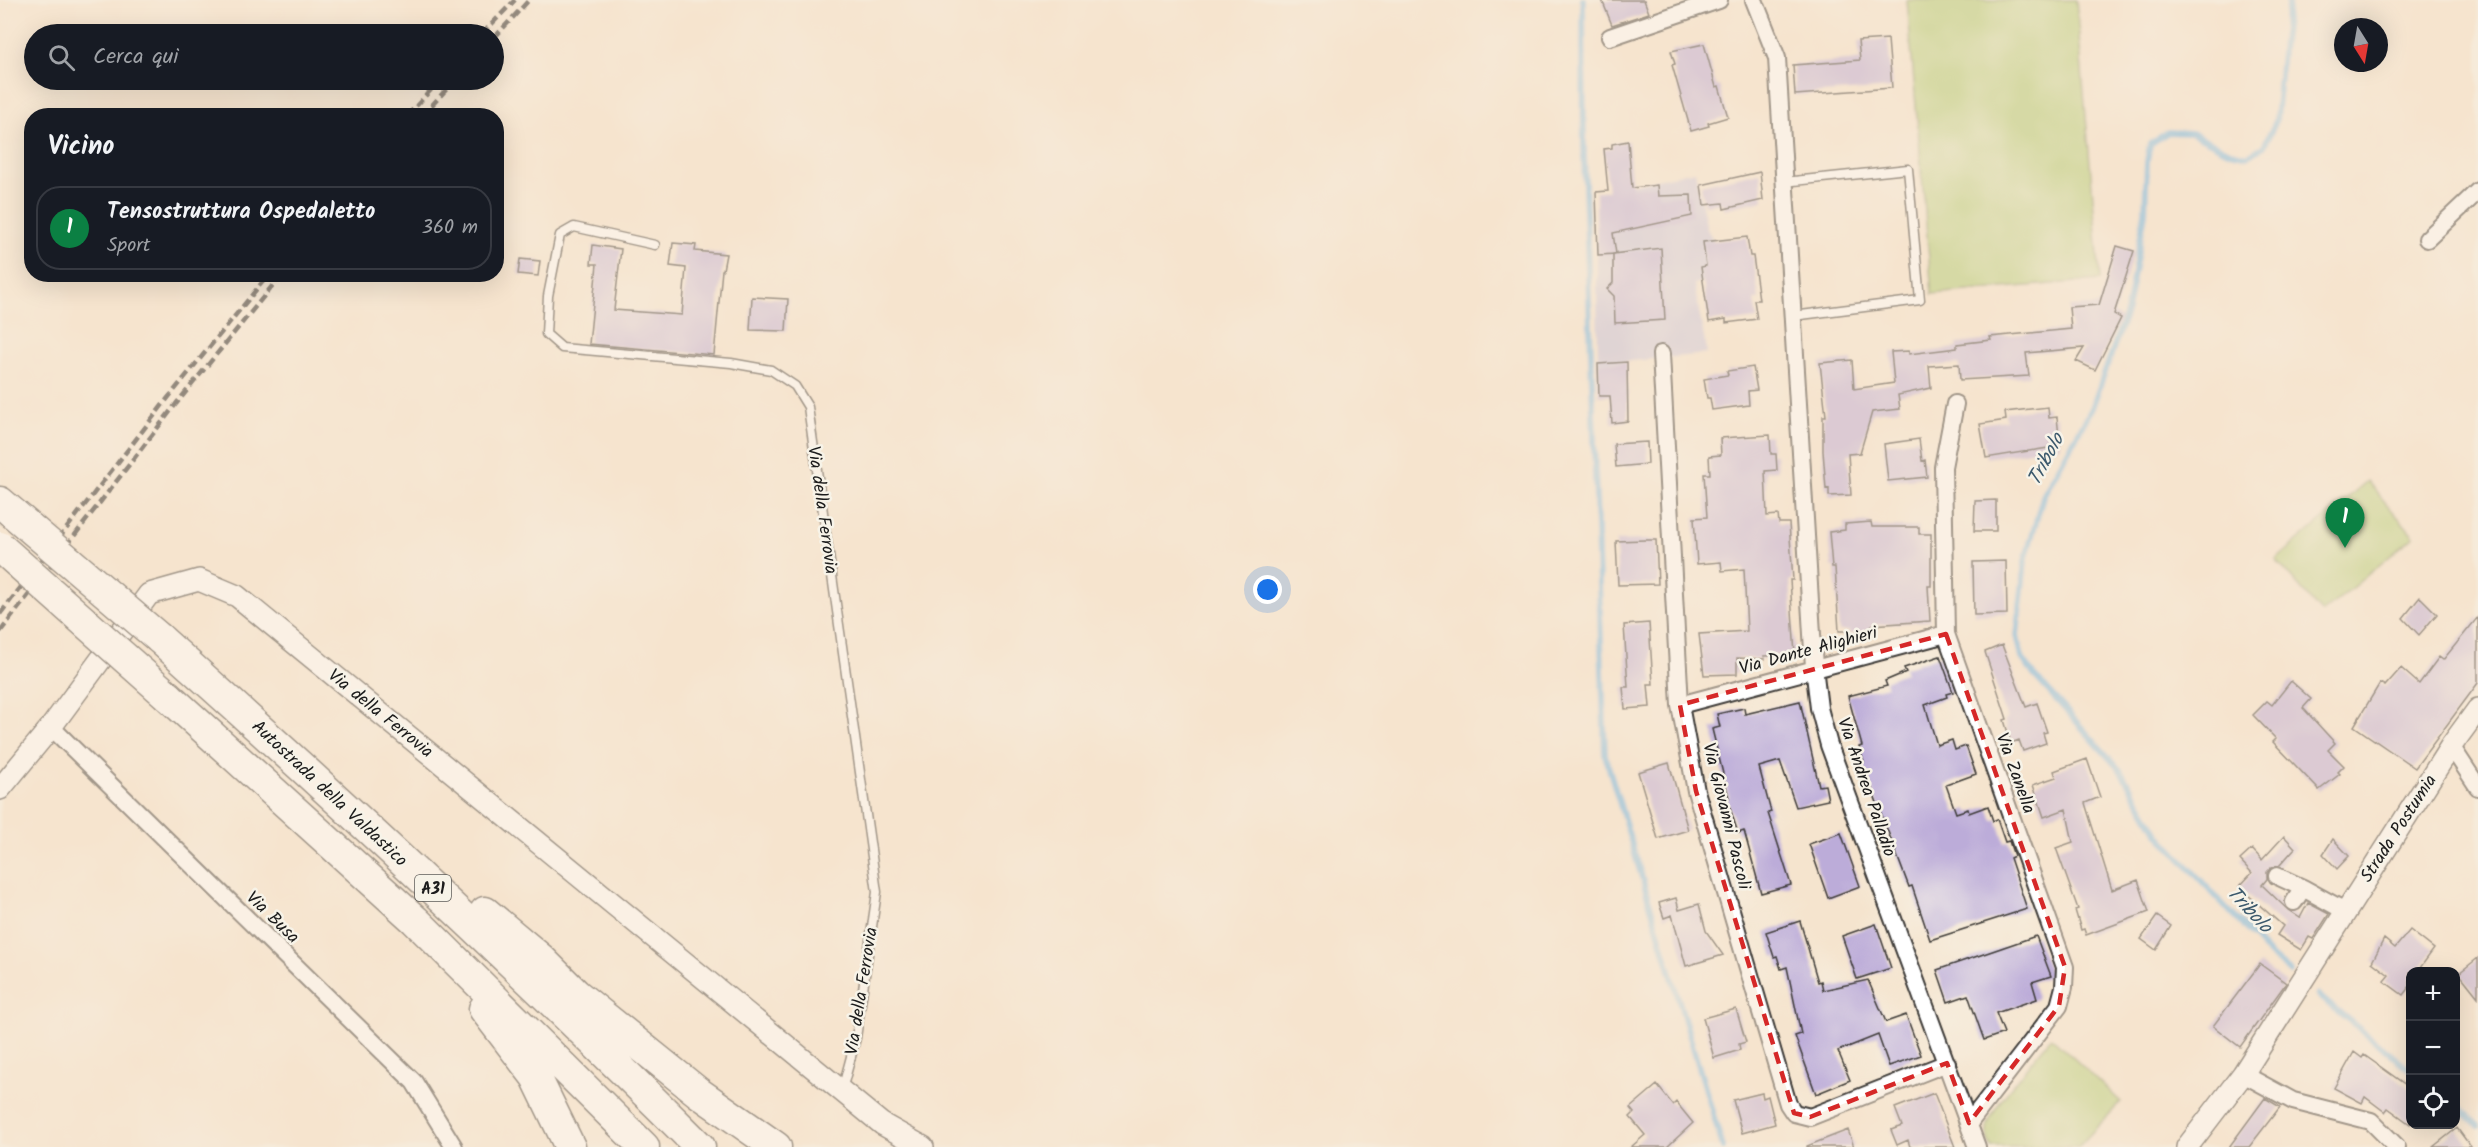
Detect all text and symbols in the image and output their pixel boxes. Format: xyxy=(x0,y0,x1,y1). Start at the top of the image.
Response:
north arrow xyxy=(2334,18,2388,72)
search box xyxy=(24,24,504,90)
text: Cerca qui xyxy=(93,40,179,75)
icon: search xyxy=(45,41,78,74)
text: Vicino xyxy=(48,126,114,168)
text: Tensostruttura Ospedaletto xyxy=(107,195,375,230)
text: 1 xyxy=(66,212,73,244)
text: 360 m xyxy=(422,212,478,244)
text: Sport xyxy=(107,230,151,262)
water label: Tribolo xyxy=(2020,426,2075,492)
street label: Via della Ferrovia xyxy=(798,444,845,576)
pin: 1 xyxy=(2326,498,2364,548)
your location xyxy=(1253,575,1282,604)
street label: Via Dante Alighieri xyxy=(1736,619,1881,684)
street label: Via della Ferrovia xyxy=(321,662,439,766)
street label: Autostrada della Valdastico xyxy=(244,714,414,875)
street label: Via Andrea Palladio xyxy=(1828,714,1903,861)
street label: Via Zanella xyxy=(1987,729,2043,818)
street label: Via Giovanni Pascoli xyxy=(1693,740,1758,894)
street label: Strada Postumia xyxy=(2353,769,2445,889)
road number: A31 xyxy=(415,875,451,901)
water label: Tribolo xyxy=(2218,879,2281,943)
street label: Via Busa xyxy=(238,885,306,951)
street label: Via della Ferrovia xyxy=(838,925,887,1057)
map controls xyxy=(2406,967,2460,1129)
button: + xyxy=(2406,967,2460,1021)
button: − xyxy=(2406,1021,2460,1075)
button: locate xyxy=(2406,1075,2460,1129)

